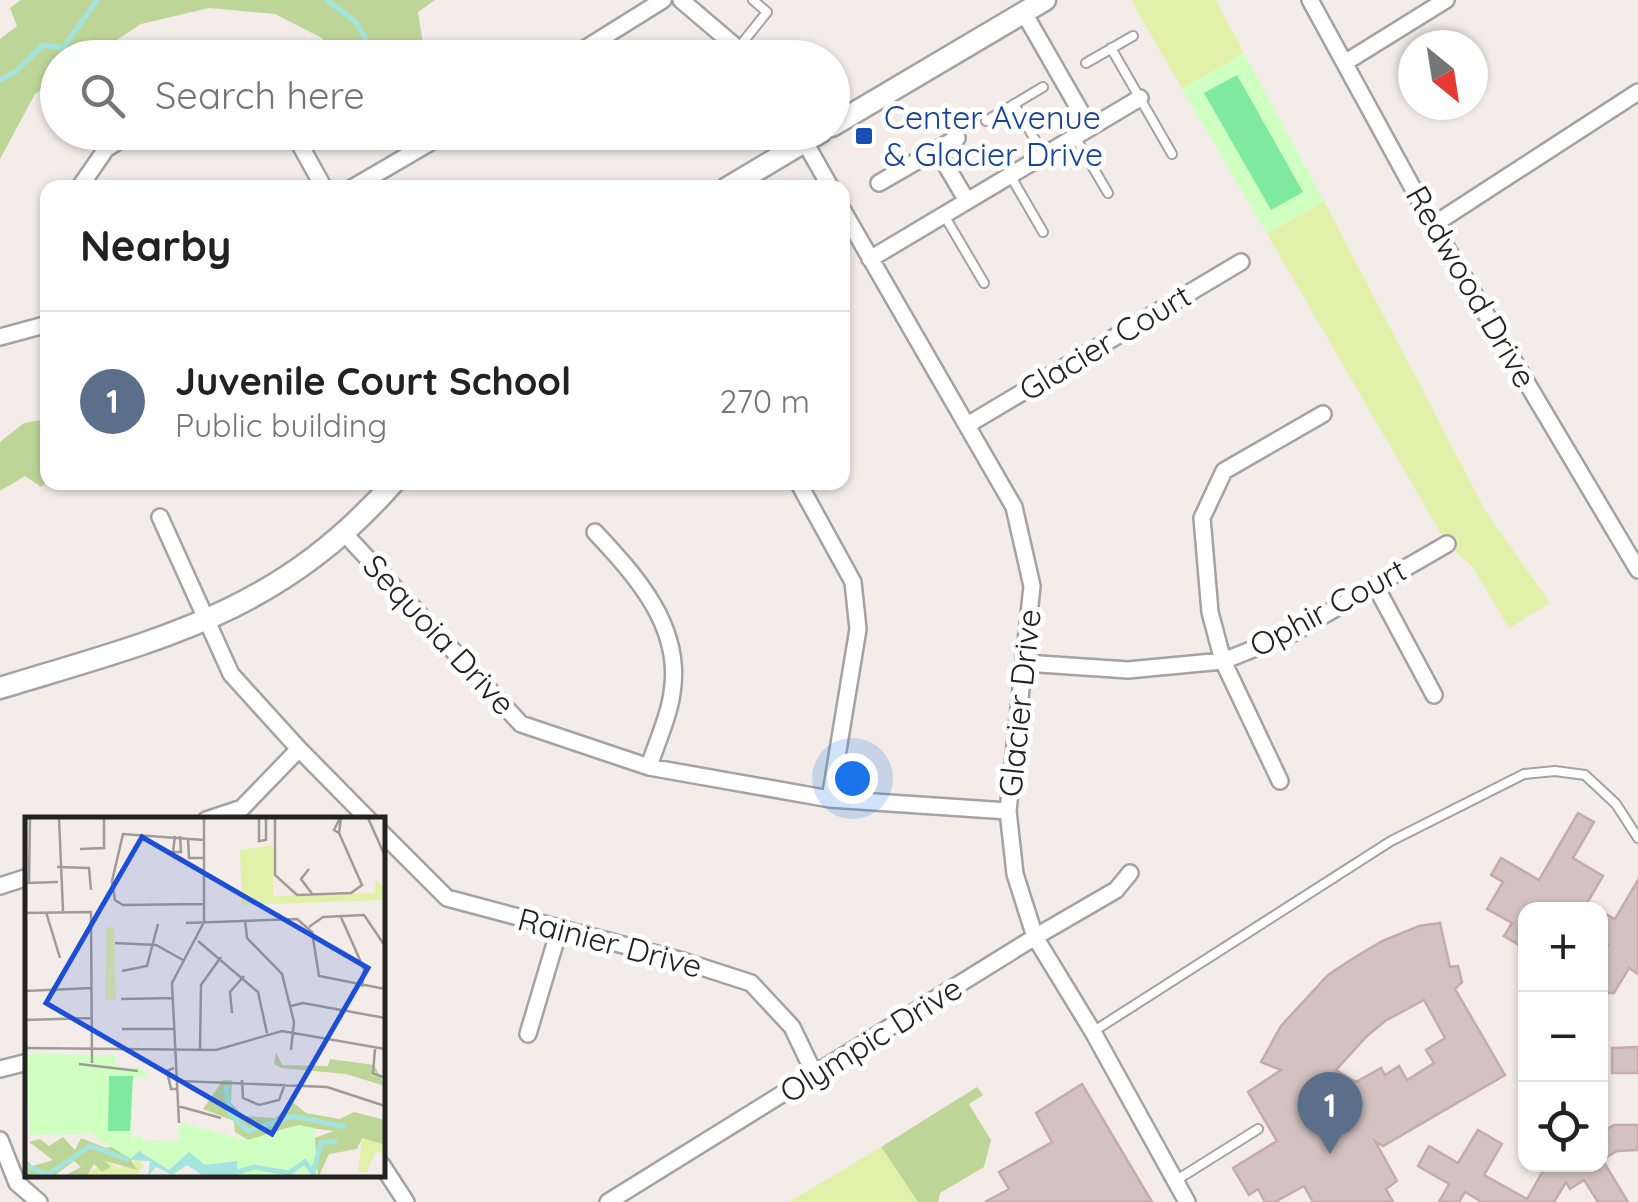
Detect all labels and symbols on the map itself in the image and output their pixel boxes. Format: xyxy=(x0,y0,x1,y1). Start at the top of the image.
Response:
north arrow xyxy=(1398,30,1488,120)
place label: Center Avenue & Glacier Drive xyxy=(884,97,1103,174)
marker: Center Avenue & Glacier Drive xyxy=(853,125,875,147)
street label: Redwood Drive xyxy=(1398,178,1546,395)
street label: Glacier Court xyxy=(1011,275,1198,409)
street label: Sequoia Drive xyxy=(355,546,524,723)
street label: Ophir Court xyxy=(1242,549,1413,665)
street label: Glacier Drive xyxy=(989,607,1049,799)
your location xyxy=(827,753,878,804)
inset map xyxy=(25,817,385,1177)
street label: Rainier Drive xyxy=(514,898,707,986)
street label: Olympic Drive xyxy=(772,967,969,1111)
pin: 1 xyxy=(1298,1072,1362,1154)

